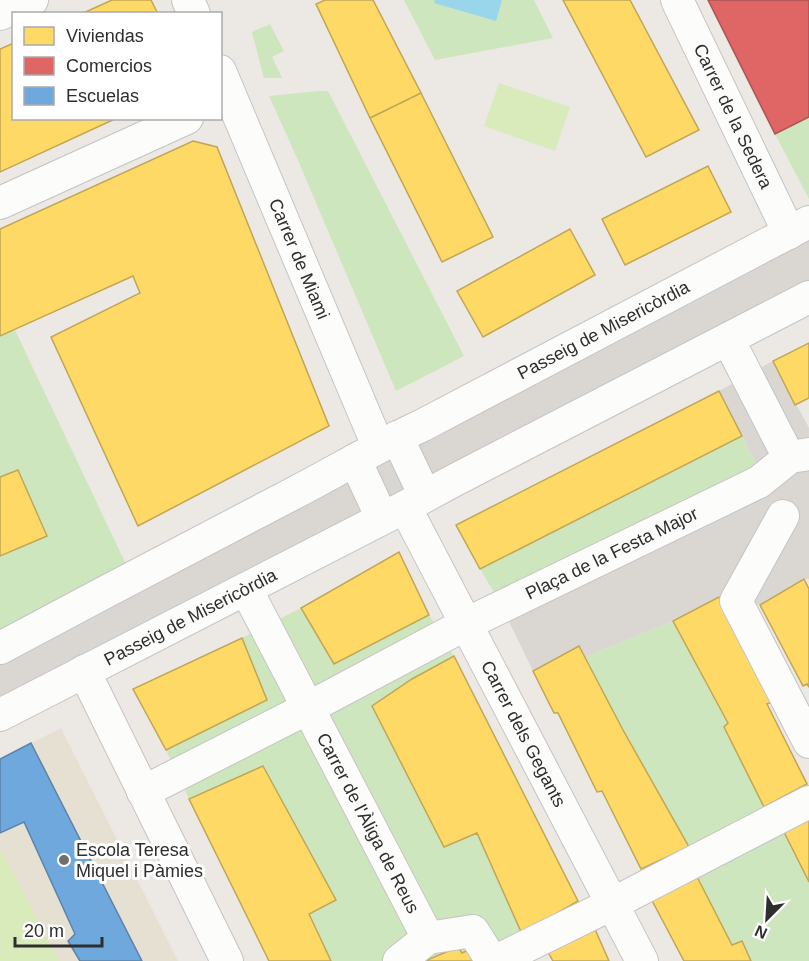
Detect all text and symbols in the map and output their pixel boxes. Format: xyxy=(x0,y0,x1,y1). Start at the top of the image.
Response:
legend xyxy=(12,12,222,120)
text: Viviendas xyxy=(66,26,144,46)
street label: Carrer de la Sedera xyxy=(690,41,777,193)
text: Comercios xyxy=(66,56,152,76)
text: Escuelas xyxy=(66,86,139,106)
street label: Carrer de Miami xyxy=(265,196,333,322)
street label: Passeig de Misericòrdia xyxy=(514,276,694,383)
street label: Plaça de la Festa Major xyxy=(522,503,701,604)
street label: Passeig de Misericòrdia xyxy=(101,564,281,670)
street label: Carrer dels Gegants xyxy=(477,657,570,810)
street label: Carrer de l'Àliga de Reus xyxy=(313,729,423,917)
place label: Escola Teresa Miquel i Pàmies xyxy=(76,840,203,881)
marker: Escola Teresa Miquel i Pàmies xyxy=(57,853,71,867)
north arrow xyxy=(737,889,797,949)
scale bar xyxy=(15,910,102,948)
text: 20 m xyxy=(24,921,64,941)
text: N xyxy=(752,922,770,942)

